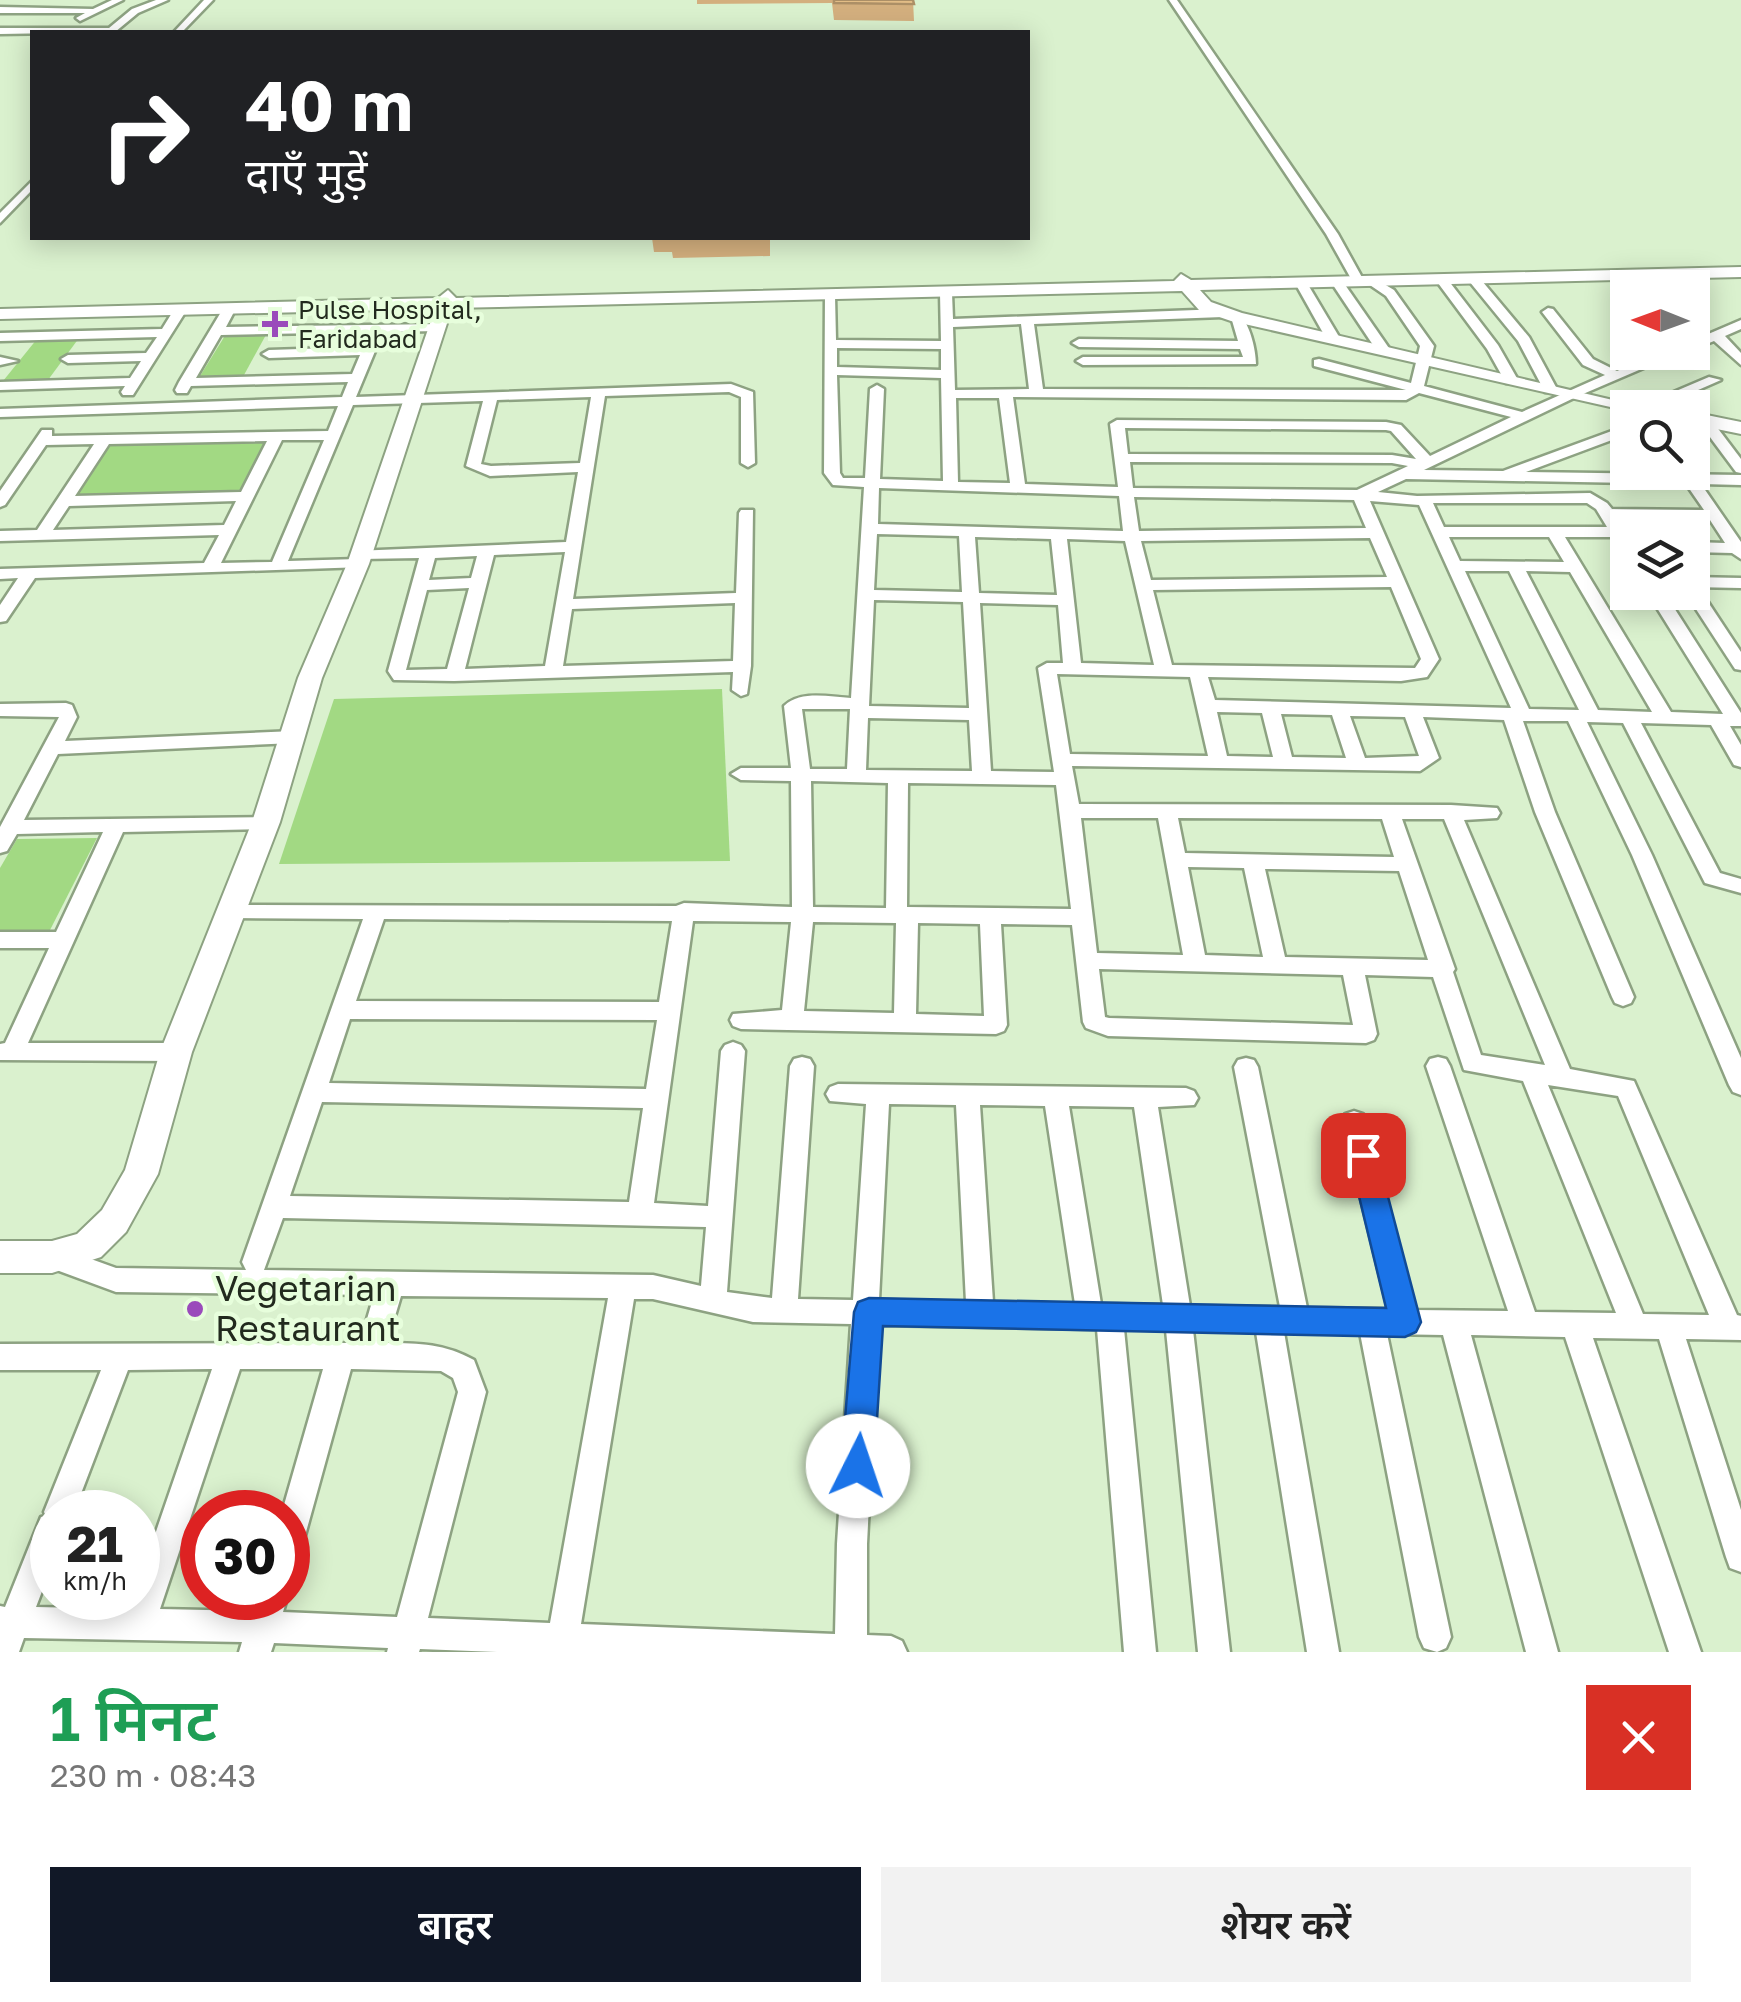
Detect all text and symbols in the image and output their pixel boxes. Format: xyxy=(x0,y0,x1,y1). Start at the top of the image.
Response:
text: 40 m xyxy=(245,62,413,146)
icon: right xyxy=(80,70,210,200)
text: दाएँ मुड़ें xyxy=(245,147,368,201)
north arrow xyxy=(1610,270,1710,370)
map controls xyxy=(1610,270,1710,610)
place label: Pulse Hospital, Faridabad xyxy=(298,294,482,354)
marker: Pulse Hospital, Faridabad xyxy=(262,311,288,337)
button: search xyxy=(1610,390,1710,490)
button: layers xyxy=(1610,510,1710,610)
pin xyxy=(1321,1113,1406,1198)
icon: arrive xyxy=(1336,1128,1391,1183)
place label: Vegetarian Restaurant xyxy=(215,1267,401,1349)
marker: Vegetarian Restaurant xyxy=(184,1298,206,1320)
position arrow xyxy=(806,1414,910,1518)
speed limit sign: 30 xyxy=(180,1490,310,1620)
text: 21 xyxy=(67,1513,123,1573)
text: km/h xyxy=(63,1565,127,1596)
text: 1 मिनट xyxy=(50,1682,217,1754)
button: close xyxy=(1586,1685,1691,1790)
text: 230 m · 08:43 xyxy=(50,1756,256,1794)
button: बाहर xyxy=(50,1867,861,1982)
button: शेयर करें xyxy=(881,1867,1691,1982)

